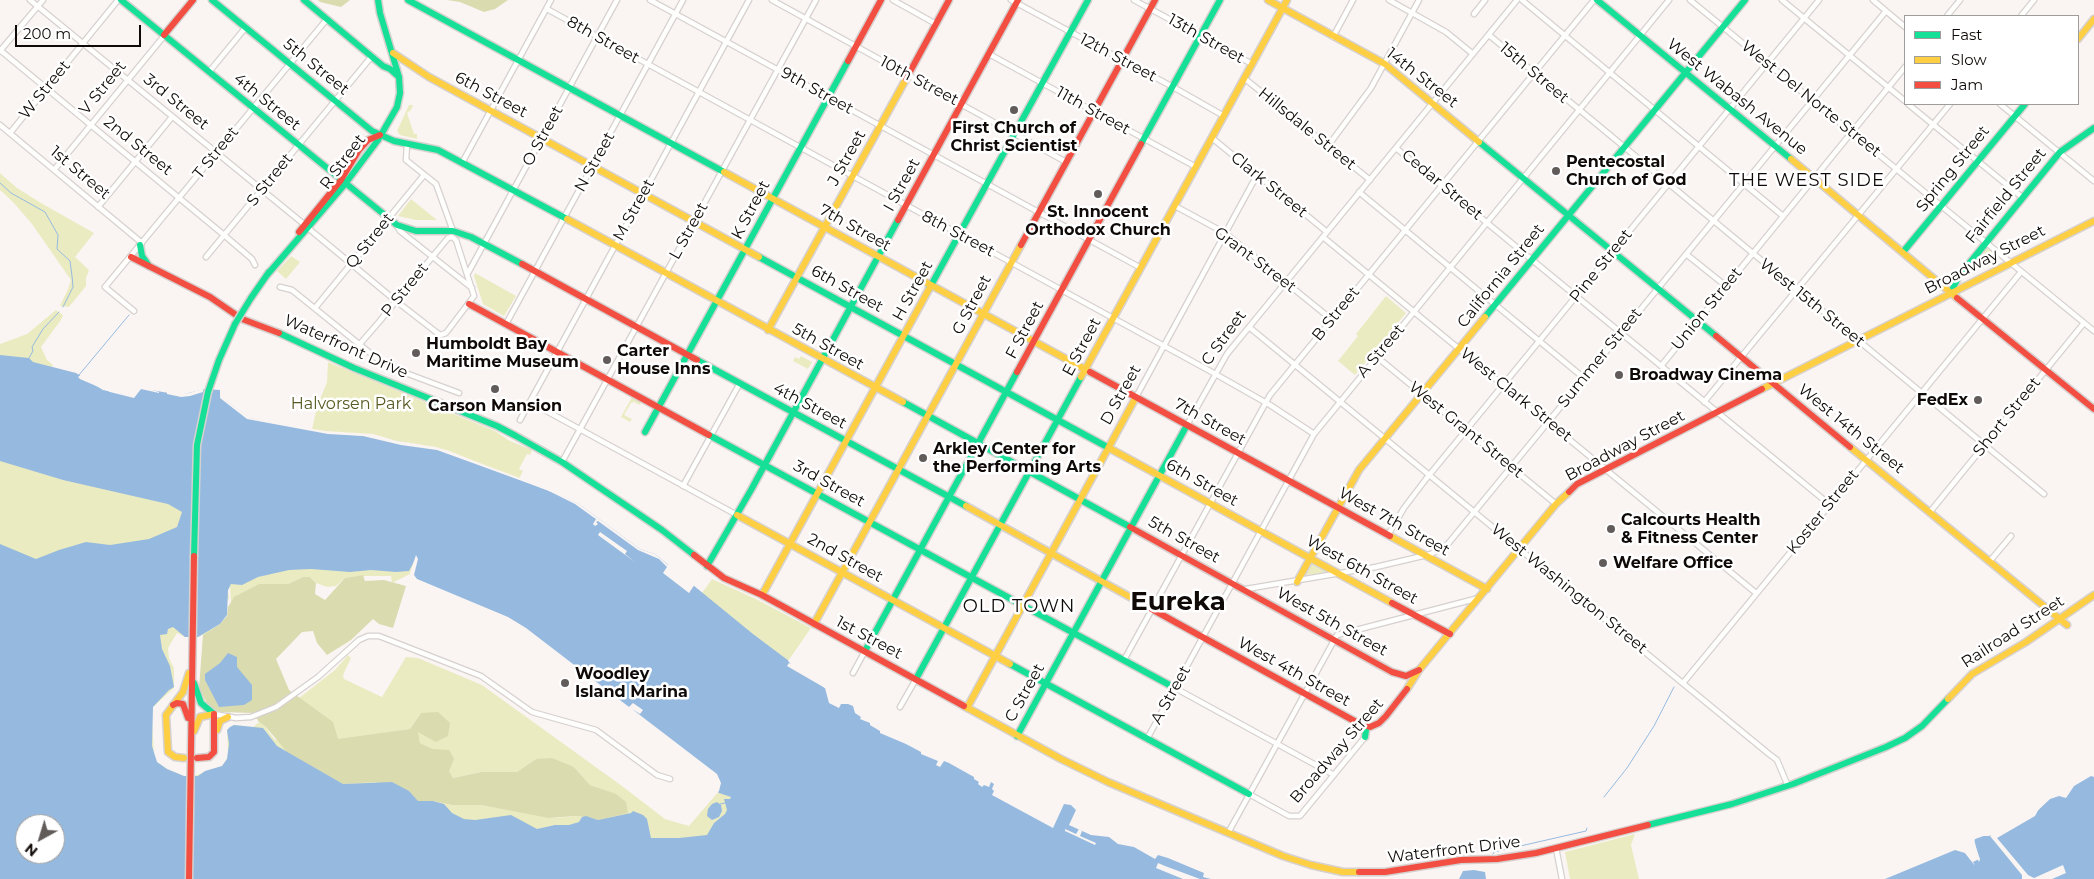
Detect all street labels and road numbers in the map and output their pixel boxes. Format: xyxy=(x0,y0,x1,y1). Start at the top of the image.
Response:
street label: 13th Street xyxy=(1164,10,1248,68)
street label: 8th Street xyxy=(563,12,643,68)
street label: 12th Street xyxy=(1076,30,1160,86)
street label: 5th Street xyxy=(279,35,353,99)
street label: West Wabash Avenue xyxy=(1663,35,1811,159)
street label: West Del Norte Street xyxy=(1737,37,1885,161)
street label: 15th Street xyxy=(1495,38,1573,108)
street label: 14th Street xyxy=(1382,44,1462,112)
street label: 10th Street xyxy=(876,52,962,110)
street label: W Street xyxy=(15,57,75,123)
street label: V Street xyxy=(75,57,131,119)
street label: 9th Street xyxy=(777,63,857,119)
street label: 6th Street xyxy=(451,68,531,122)
street label: 4th Street xyxy=(230,69,304,135)
street label: 3rd Street xyxy=(139,70,213,134)
street label: 11th Street xyxy=(1053,83,1133,139)
street label: Hillsdale Street xyxy=(1254,84,1360,174)
street label: O Street xyxy=(519,102,567,170)
street label: 2nd Street xyxy=(100,112,176,180)
street label: Spring Street xyxy=(1912,122,1994,216)
street label: T Street xyxy=(189,123,243,183)
street label: J Street xyxy=(824,127,870,189)
street label: N Street xyxy=(571,129,619,195)
street label: R Street xyxy=(316,131,370,193)
street label: 1st Street xyxy=(46,142,114,204)
street label: Fairfield Street xyxy=(1962,144,2050,248)
street label: Cedar Street xyxy=(1398,146,1486,224)
street label: Clark Street xyxy=(1227,148,1311,222)
street label: S Street xyxy=(243,150,297,210)
street label: I Street xyxy=(880,155,924,215)
street label: M Street xyxy=(609,176,659,244)
street label: K Street xyxy=(728,177,774,243)
street label: L Street xyxy=(666,199,712,263)
street label: 7th Street xyxy=(816,200,894,256)
street label: 8th Street xyxy=(918,207,998,261)
street label: Q Street xyxy=(342,209,398,273)
street label: California Street xyxy=(1453,220,1549,332)
street label: Broadway Street xyxy=(1922,221,2048,299)
street label: Grant Street xyxy=(1210,223,1300,297)
street label: Pine Street xyxy=(1566,225,1636,307)
street label: West 15th Street xyxy=(1756,255,1868,351)
street label: H Street xyxy=(889,258,937,324)
street label: P Street xyxy=(377,259,433,321)
street label: 6th Street xyxy=(808,261,886,317)
street label: Union Street xyxy=(1668,264,1746,354)
street label: G Street xyxy=(948,272,996,338)
street label: B Street xyxy=(1308,283,1364,345)
street label: F Street xyxy=(1002,298,1048,362)
street label: Summer Street xyxy=(1554,304,1646,412)
street label: C Street xyxy=(1197,307,1251,369)
street label: Waterfront Drive xyxy=(281,311,411,383)
street label: E Street xyxy=(1059,315,1105,379)
street label: 5th Street xyxy=(789,319,867,375)
street label: A Street xyxy=(1353,320,1409,382)
street label: West Clark Street xyxy=(1456,344,1576,446)
street label: D Street xyxy=(1097,362,1145,428)
street label: Short Street xyxy=(1969,373,2045,461)
street label: West Grant Street xyxy=(1405,378,1527,482)
street label: 4th Street xyxy=(770,379,850,433)
street label: West 14th Street xyxy=(1794,380,1908,478)
street label: 7th Street xyxy=(1171,394,1249,450)
street label: Broadway Street xyxy=(1562,406,1688,486)
street label: 6th Street xyxy=(1163,455,1241,511)
street label: 3rd Street xyxy=(790,457,868,511)
street label: Koster Street xyxy=(1783,466,1863,558)
street label: West 7th Street xyxy=(1335,484,1453,560)
street label: 5th Street xyxy=(1145,512,1223,568)
street label: West Washington Street xyxy=(1487,520,1651,658)
street label: 2nd Street xyxy=(804,529,886,587)
street label: West 6th Street xyxy=(1303,531,1421,609)
street label: West 5th Street xyxy=(1273,584,1391,660)
street label: Railroad Street xyxy=(1958,592,2068,672)
street label: 1st Street xyxy=(832,612,906,664)
street label: West 4th Street xyxy=(1234,633,1354,711)
street label: C Street xyxy=(1001,660,1049,726)
street label: A Street xyxy=(1147,662,1195,728)
street label: Broadway Street xyxy=(1286,695,1388,807)
street label: Waterfront Drive xyxy=(1386,832,1522,868)

